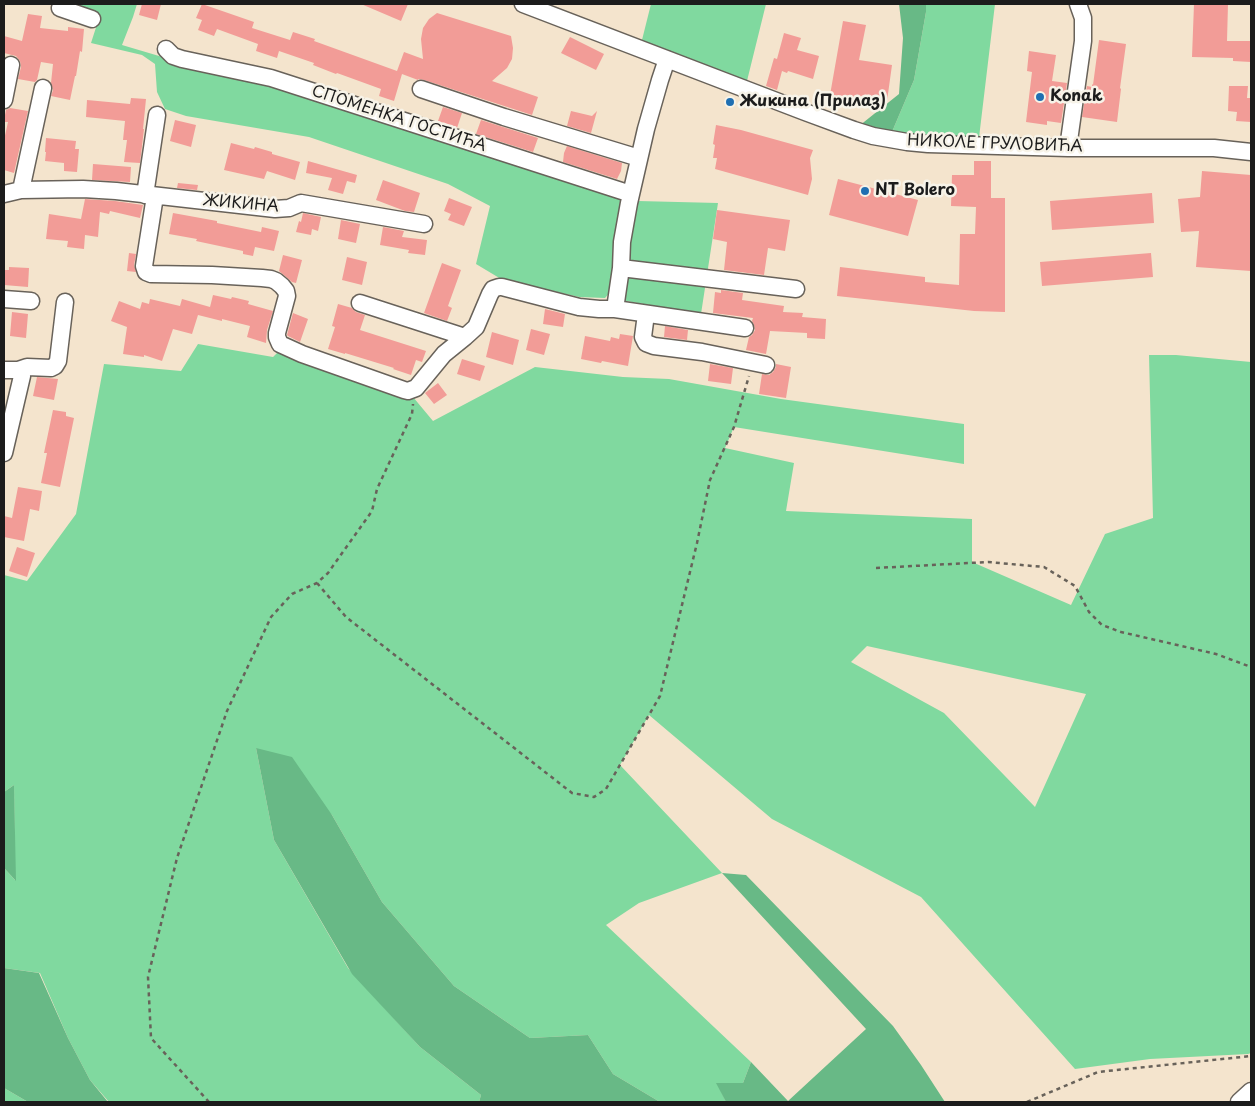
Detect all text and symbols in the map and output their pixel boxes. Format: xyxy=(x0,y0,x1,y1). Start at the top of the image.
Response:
street label: СПОМЕНКА ГОСТИЋА xyxy=(309,82,489,156)
place label: Konak xyxy=(1050,87,1103,107)
marker: Konak xyxy=(1034,91,1046,103)
place label: Жикина (Прилаз) xyxy=(740,92,886,112)
marker: Жикина (Прилаз) xyxy=(724,96,736,108)
street label: НИКОЛЕ ГРУЛОВИЋА xyxy=(907,131,1083,157)
place label: NT Bolero xyxy=(875,181,955,201)
marker: NT Bolero xyxy=(859,185,871,197)
street label: ЖИКИНА xyxy=(202,191,280,217)

